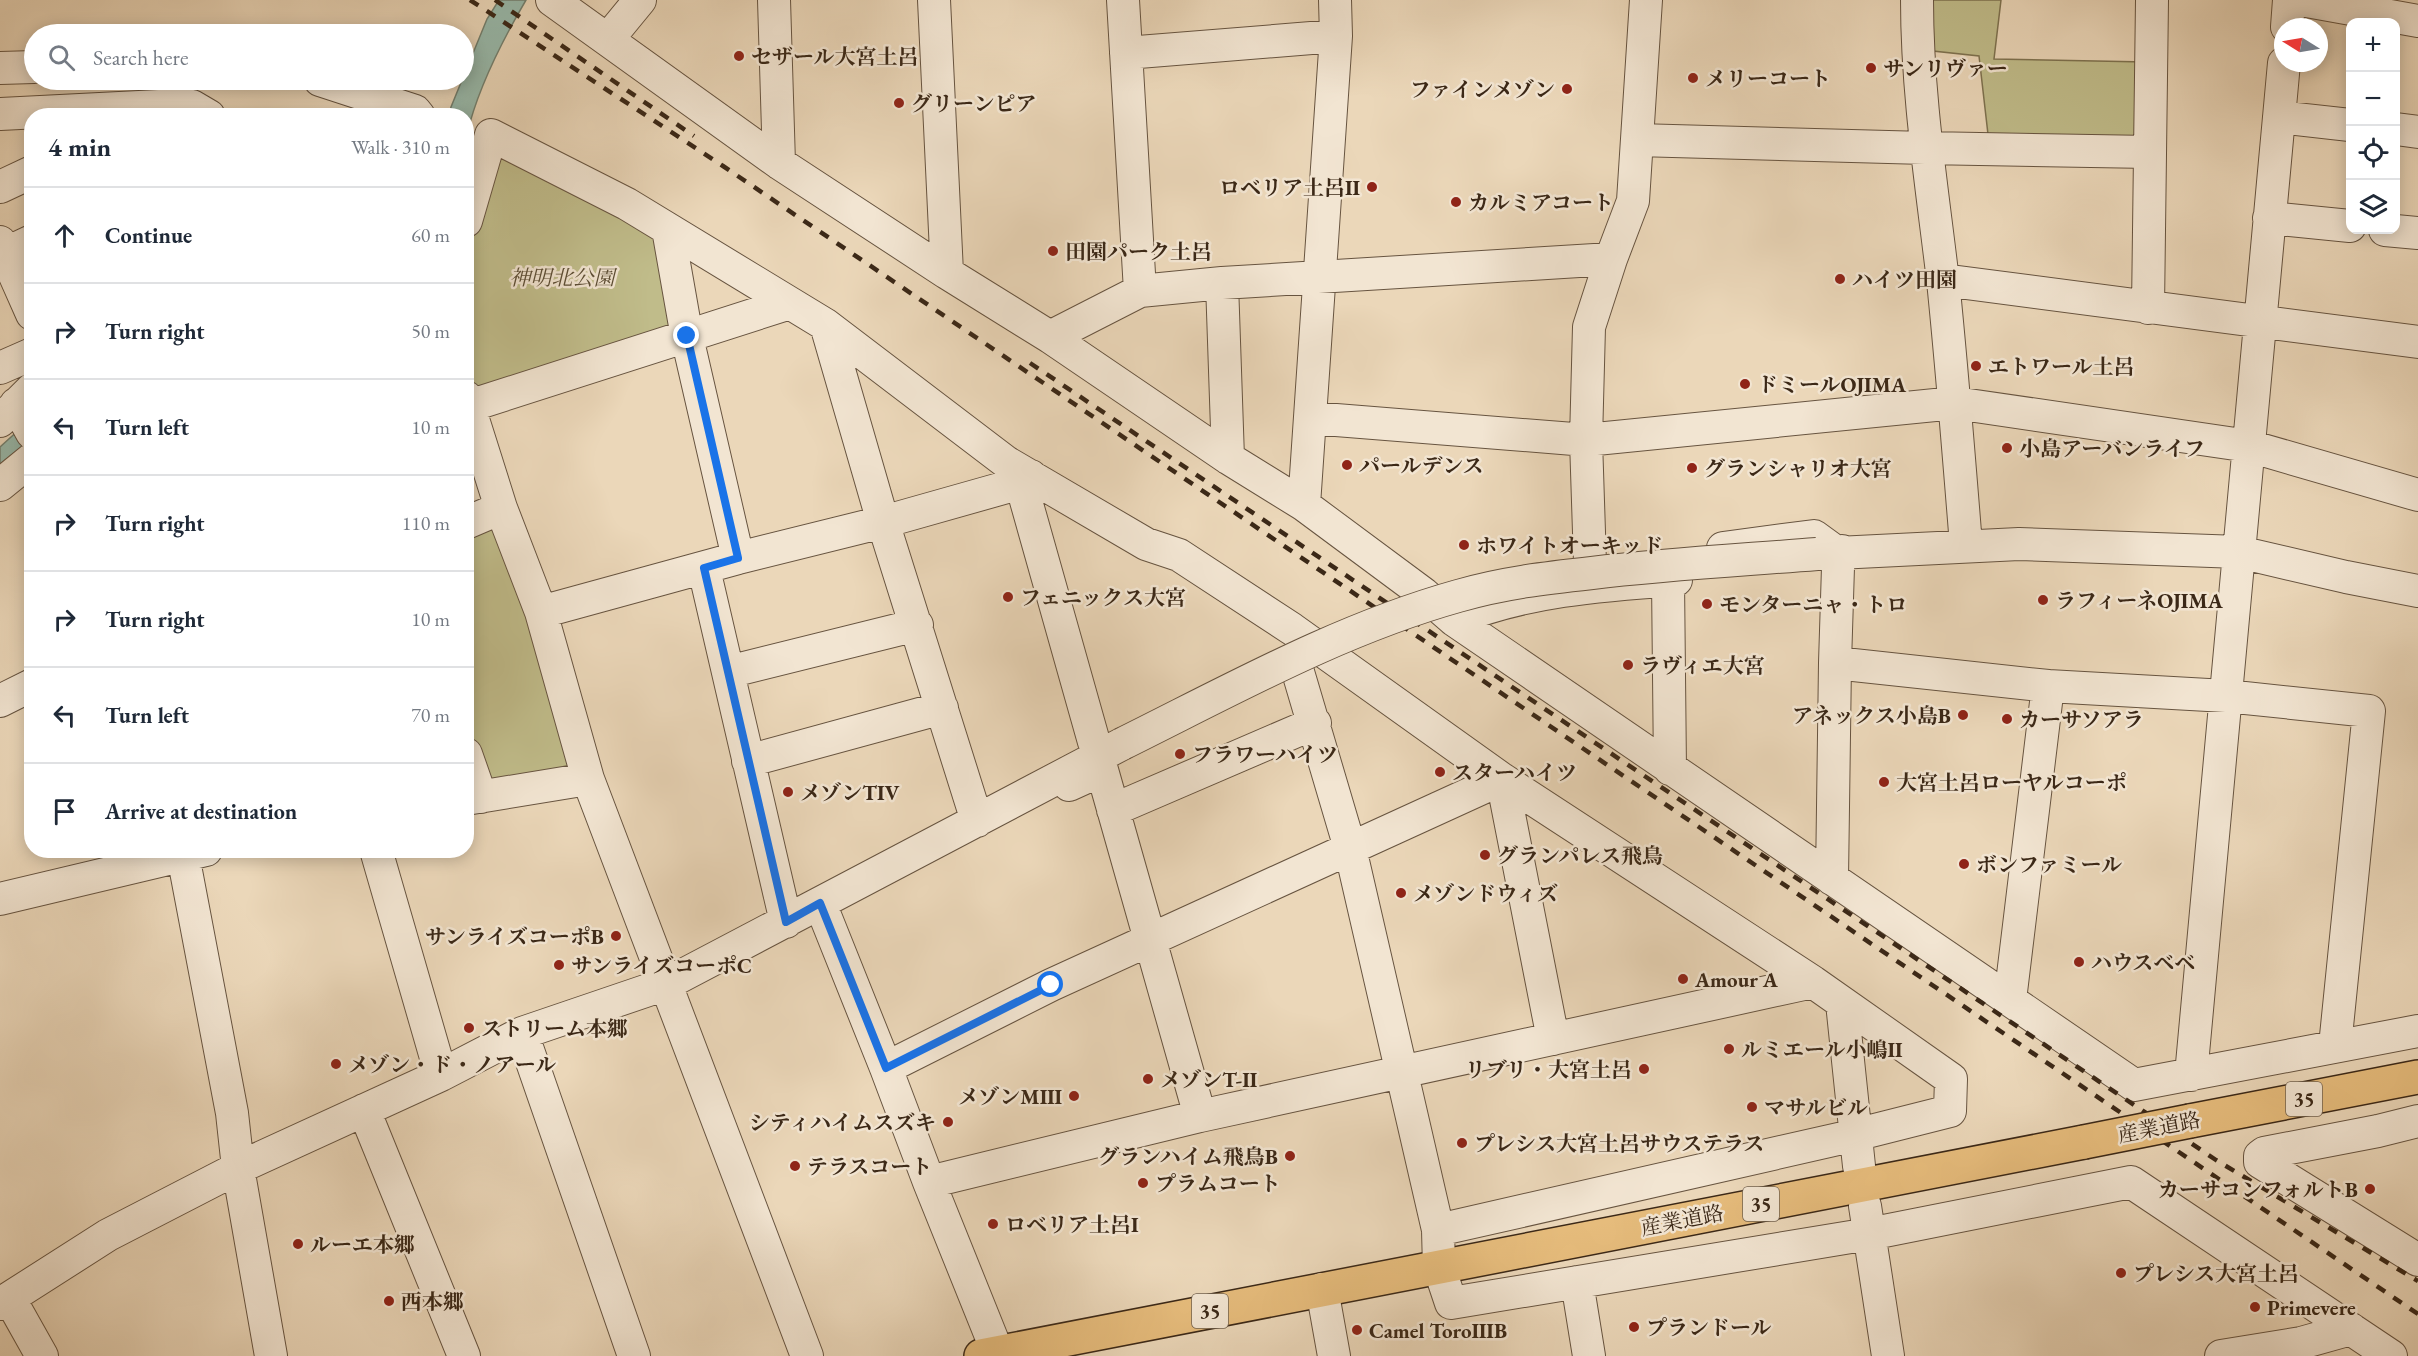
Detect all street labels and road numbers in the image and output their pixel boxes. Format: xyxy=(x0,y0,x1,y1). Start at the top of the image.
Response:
road number: 35 xyxy=(2286,1082,2322,1116)
street label: 産業道路 xyxy=(2115,1106,2203,1148)
road number: 35 xyxy=(1743,1187,1779,1221)
street label: 産業道路 xyxy=(1638,1199,1726,1241)
road number: 35 xyxy=(1192,1294,1228,1328)

